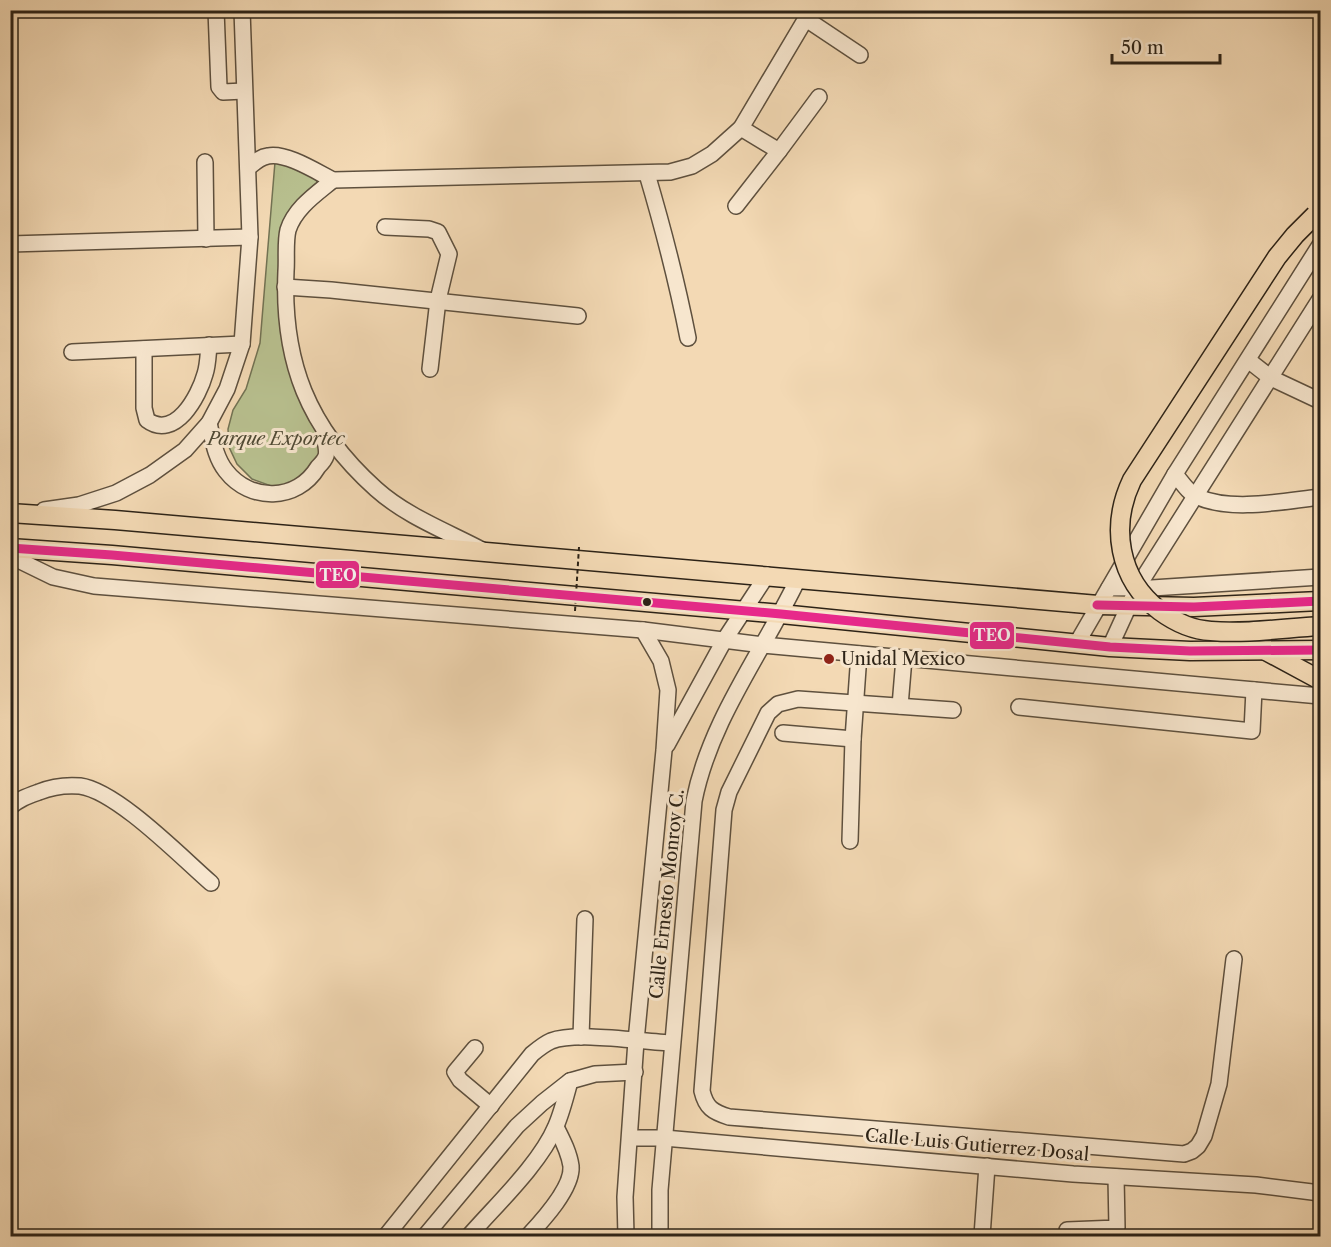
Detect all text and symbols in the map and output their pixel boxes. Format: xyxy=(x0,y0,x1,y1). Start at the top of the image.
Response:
scale bar xyxy=(1112,27,1220,65)
text: 50 m xyxy=(1121,37,1164,59)
park label: Parque Exportec xyxy=(206,428,345,450)
line badge: TEO xyxy=(315,560,360,589)
text: TEO xyxy=(319,565,357,585)
unlabelled marker xyxy=(641,596,653,608)
line badge: TEO xyxy=(969,621,1015,650)
text: TEO xyxy=(973,625,1011,645)
place label: Unidal Mexico xyxy=(841,648,965,670)
marker: Unidal Mexico xyxy=(822,652,836,666)
street label: Calle Ernesto Monroy C. xyxy=(645,788,689,1000)
street label: Calle Luis Gutierrez Dosal xyxy=(864,1124,1090,1166)

